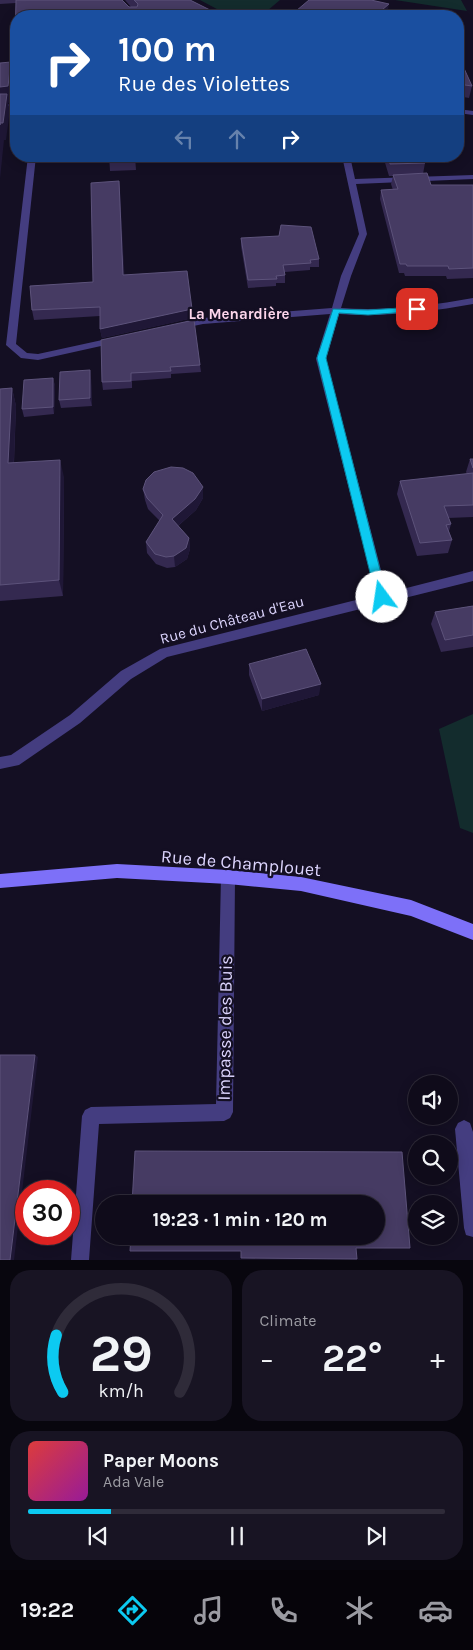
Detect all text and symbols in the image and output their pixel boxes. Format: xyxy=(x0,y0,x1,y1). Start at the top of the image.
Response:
text: 100 m xyxy=(118,29,217,70)
icon: right xyxy=(35,30,100,95)
text: Rue des Violettes xyxy=(118,71,290,97)
icon: left xyxy=(170,125,198,153)
icon: ahead xyxy=(223,125,251,153)
icon: right xyxy=(276,125,304,153)
pin xyxy=(396,288,438,330)
icon: arrive xyxy=(403,295,431,323)
district label: La Menardière xyxy=(189,305,290,323)
position arrow xyxy=(355,570,407,622)
street label: Rue du Château d'Eau xyxy=(158,592,306,648)
street label: Rue de Champlouet xyxy=(160,845,322,881)
street label: Impasse des Buis xyxy=(213,955,237,1101)
map controls xyxy=(408,1075,458,1245)
button: sound xyxy=(408,1075,458,1125)
button: search xyxy=(408,1135,458,1185)
speed limit sign: 30 xyxy=(15,1180,80,1245)
button: layers xyxy=(408,1195,458,1245)
text: 19:23 · 1 min · 120 m xyxy=(153,1209,328,1231)
text: Climate xyxy=(260,1311,317,1330)
text: 29 xyxy=(89,1323,152,1384)
text: 22° xyxy=(322,1336,383,1381)
text: − xyxy=(260,1342,274,1375)
text: + xyxy=(430,1342,445,1375)
text: km/h xyxy=(98,1381,143,1402)
text: Paper Moons xyxy=(103,1450,219,1472)
text: Ada Vale xyxy=(103,1472,164,1491)
icon: previous xyxy=(84,1522,112,1550)
icon: pause xyxy=(223,1522,251,1550)
icon: next xyxy=(362,1522,390,1550)
icon: directions xyxy=(115,1593,150,1628)
icon: music xyxy=(191,1593,226,1628)
icon: phone xyxy=(266,1593,301,1628)
icon: climate xyxy=(342,1593,377,1628)
icon: car xyxy=(418,1593,453,1628)
text: 19:22 xyxy=(20,1597,74,1623)

